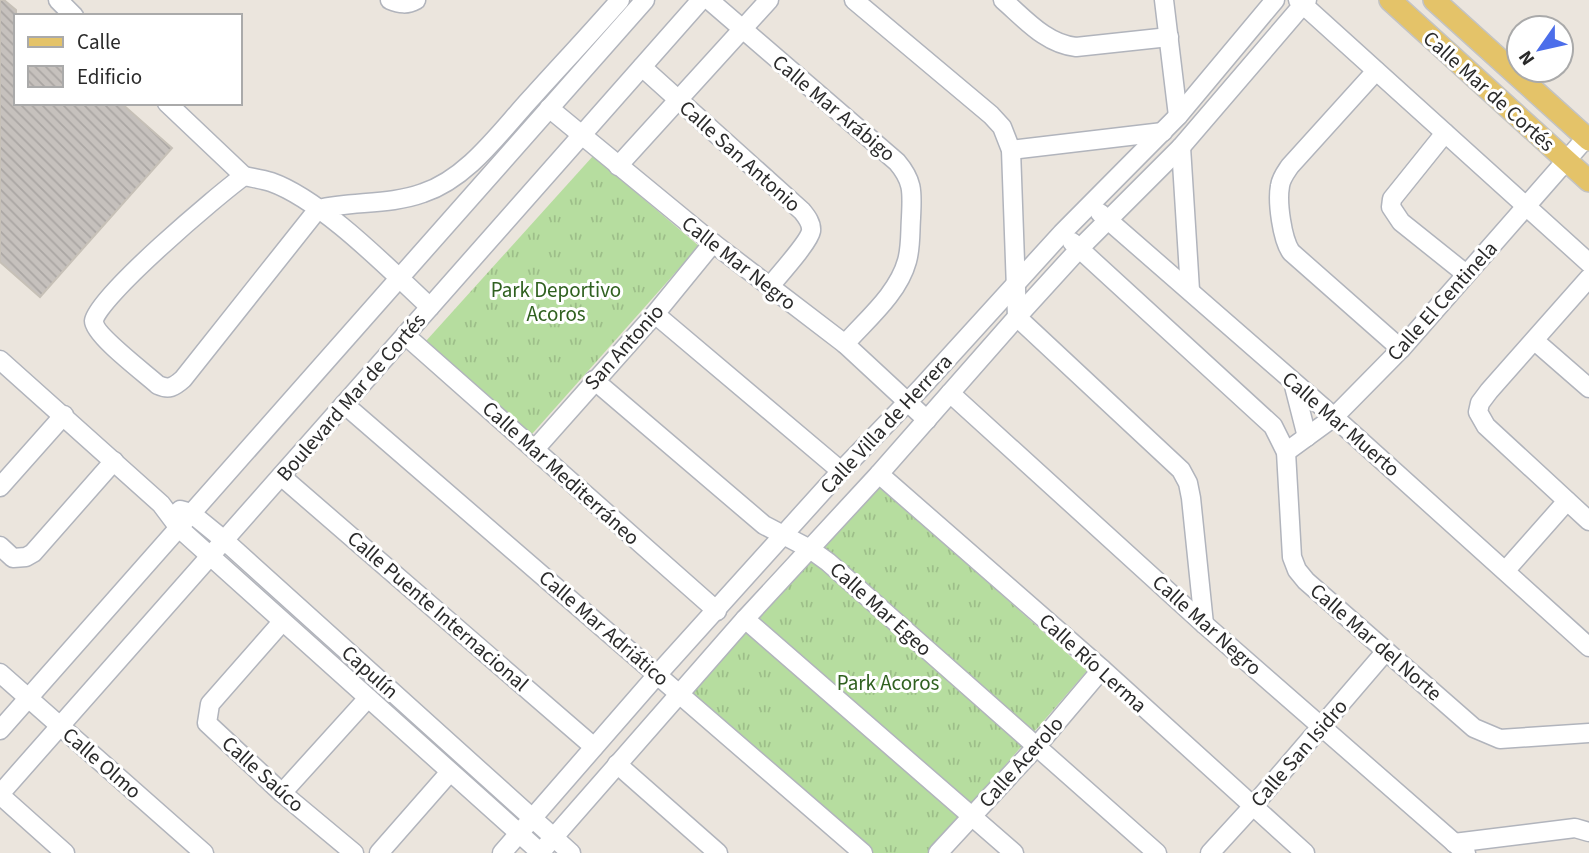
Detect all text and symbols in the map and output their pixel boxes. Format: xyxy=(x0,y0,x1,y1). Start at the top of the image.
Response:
legend xyxy=(14,14,242,105)
north arrow xyxy=(1505,14,1575,84)
street label: Calle Mar de Cortés xyxy=(1416,24,1562,159)
text: Calle xyxy=(77,27,121,57)
text: N xyxy=(1512,45,1542,70)
street label: Calle Mar Arábigo xyxy=(766,48,902,168)
text: Edificio xyxy=(77,62,142,92)
street label: Calle San Antonio xyxy=(673,93,807,219)
street label: Calle Mar Negro xyxy=(675,209,803,317)
street label: Calle El Centinela xyxy=(1380,234,1504,368)
park label: Park Deportivo Acoros xyxy=(491,275,621,329)
street label: San Antonio xyxy=(577,297,671,397)
street label: Boulevard Mar de Cortés xyxy=(269,306,433,488)
street label: Calle Villa de Herrera xyxy=(813,347,959,501)
street label: Calle Mar Muerto xyxy=(1275,364,1407,484)
street label: Calle Mar Mediterráneo xyxy=(476,394,646,552)
street label: Calle Puente Internacional xyxy=(341,524,535,698)
street label: Calle Mar Egeo xyxy=(823,555,939,663)
street label: Calle Mar Adriático xyxy=(532,563,676,693)
street label: Calle Mar Negro xyxy=(1146,568,1268,682)
street label: Calle Mar del Norte xyxy=(1303,576,1449,708)
street label: Calle Río Lerma xyxy=(1032,606,1154,720)
street label: Capulín xyxy=(335,638,405,706)
park label: Park Acoros xyxy=(837,668,939,698)
street label: Calle San Isidro xyxy=(1243,692,1355,814)
street label: Calle Acerolo xyxy=(972,710,1070,814)
street label: Calle Olmo xyxy=(56,720,148,806)
street label: Calle Saúco xyxy=(215,729,311,819)

